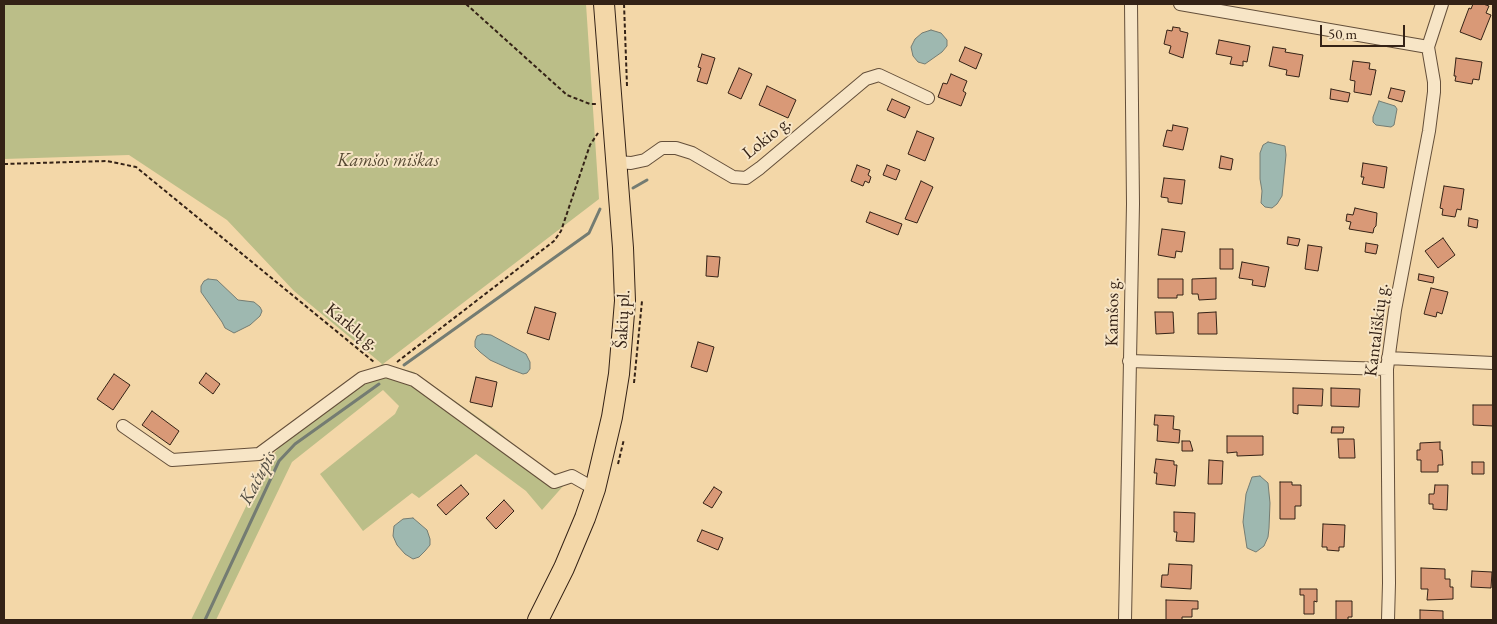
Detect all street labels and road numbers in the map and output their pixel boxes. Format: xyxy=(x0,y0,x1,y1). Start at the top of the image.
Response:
street label: Lokio g. xyxy=(738,112,796,164)
street label: Kamšos g. xyxy=(1102,277,1124,347)
street label: Kantališkių g. xyxy=(1361,282,1393,378)
street label: Šakių pl. xyxy=(611,289,635,349)
street label: Karklų g. xyxy=(321,299,383,355)

